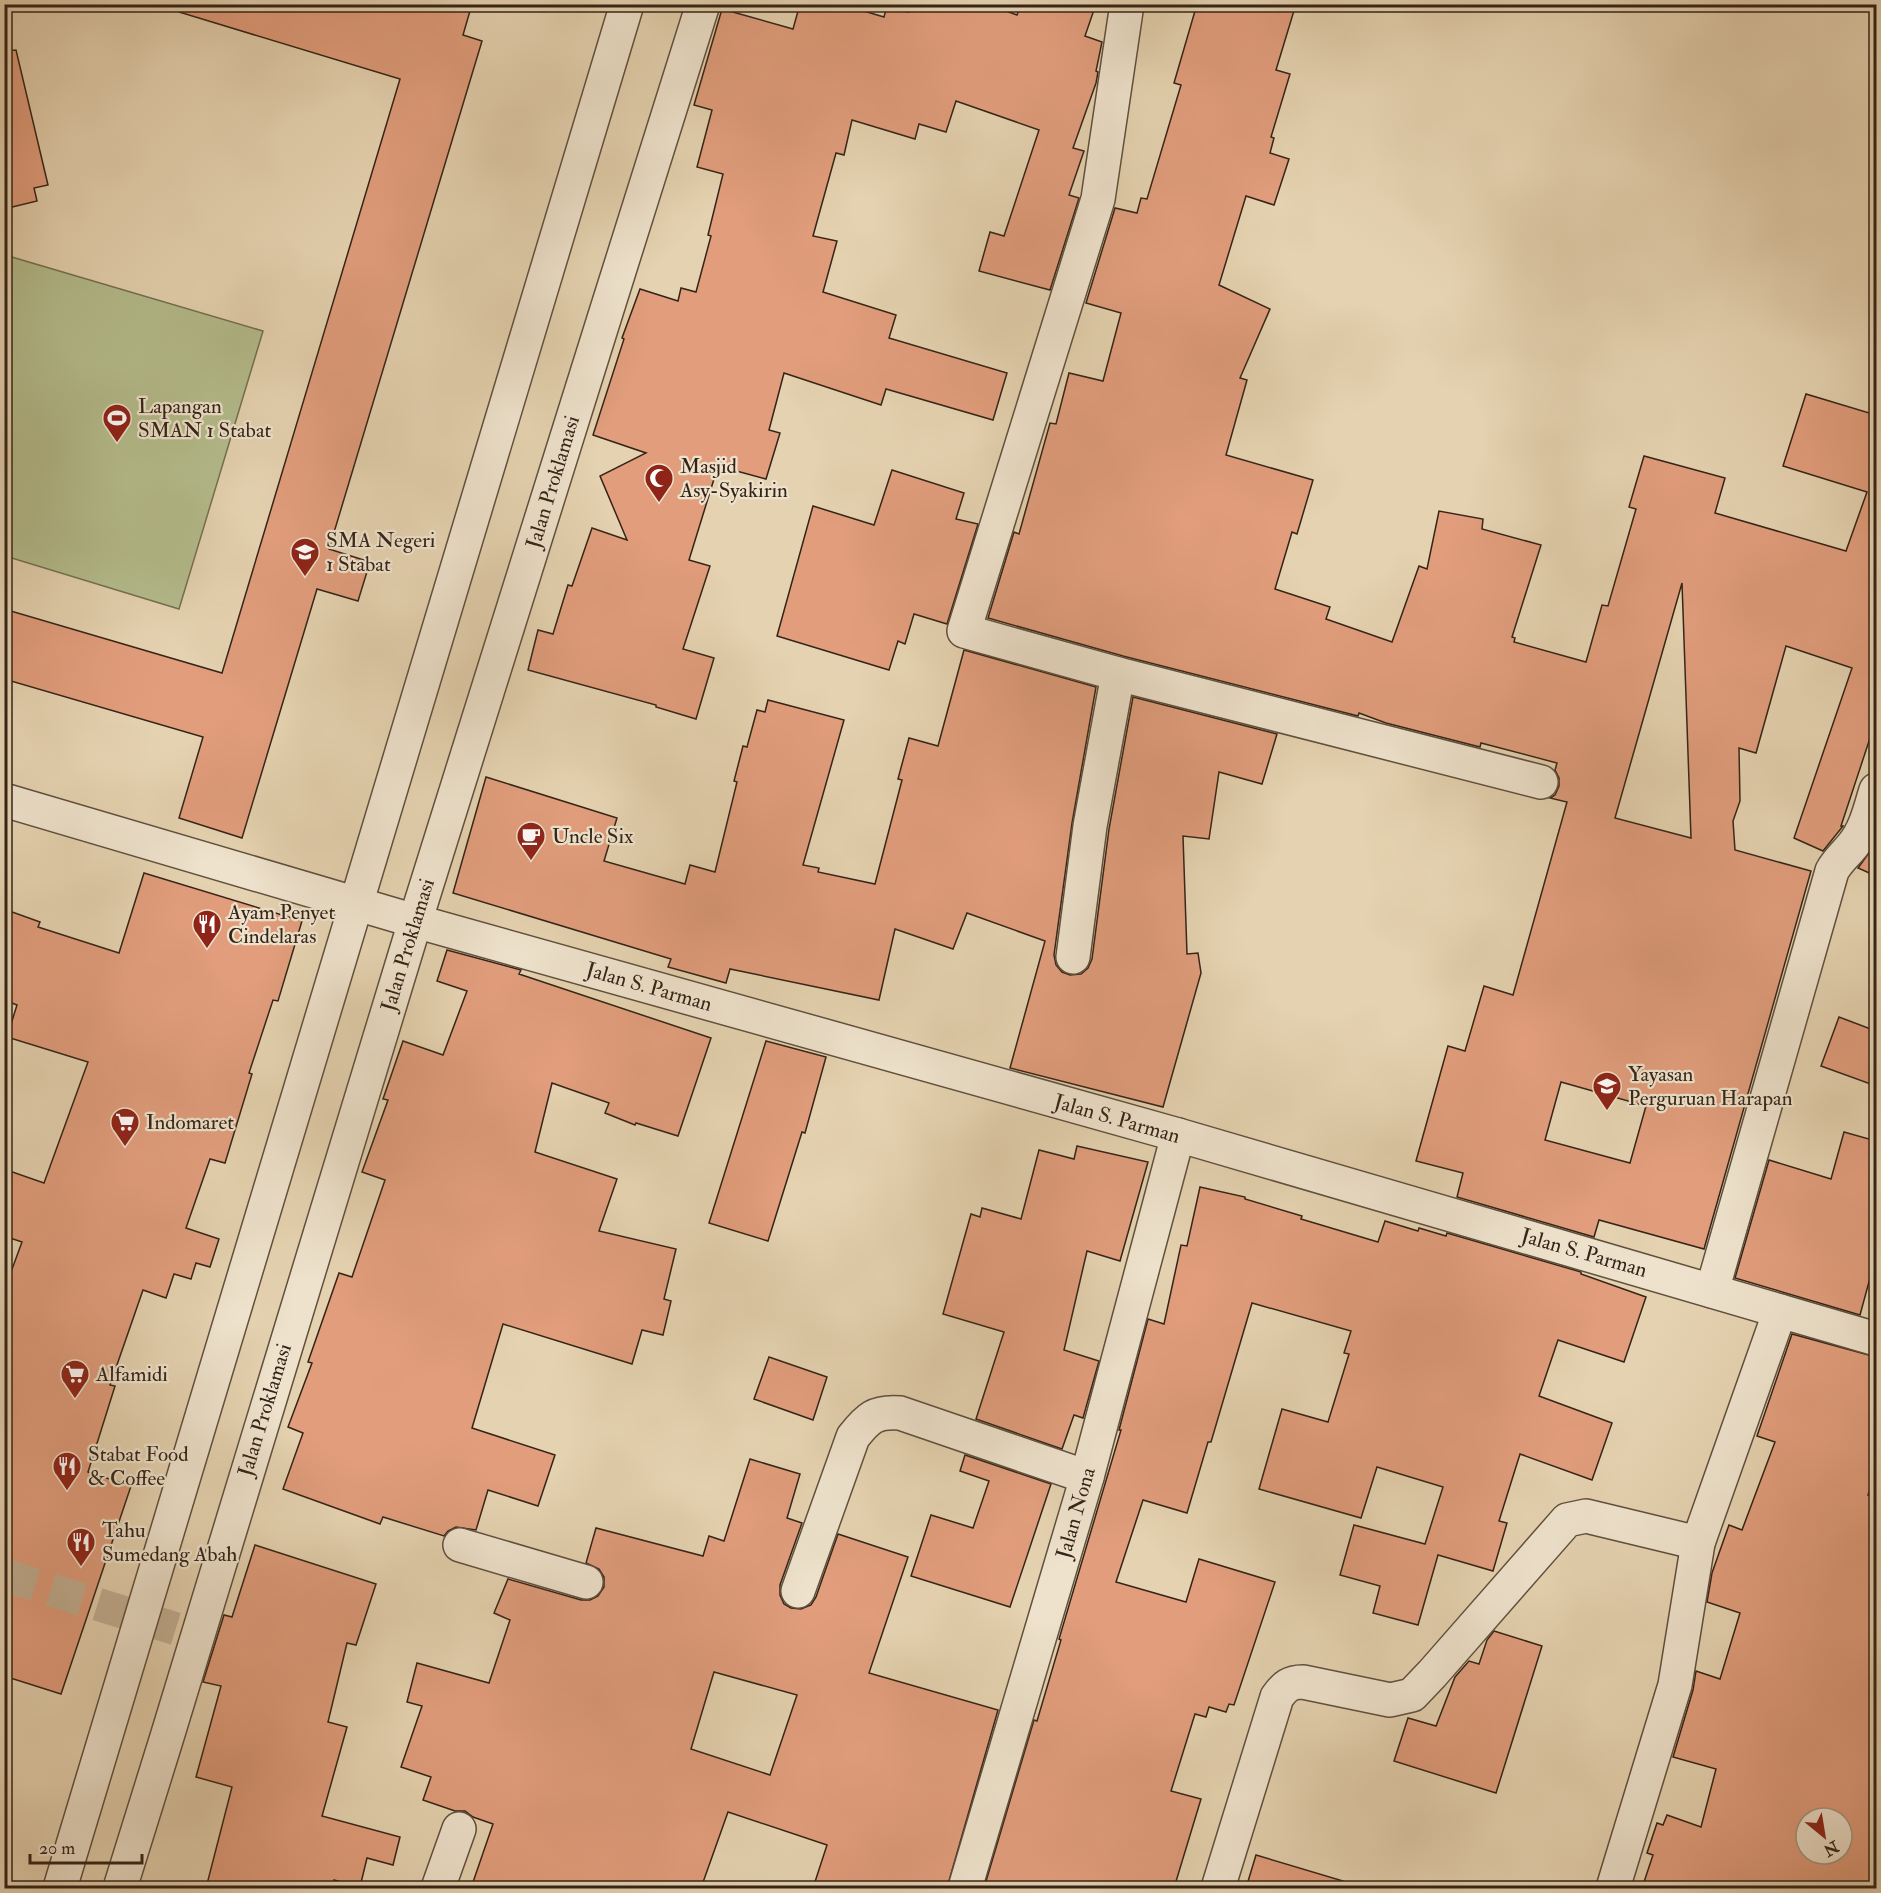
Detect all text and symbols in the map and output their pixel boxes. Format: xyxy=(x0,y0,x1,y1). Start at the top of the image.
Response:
place label: Lapangan SMAN 1 Stabat xyxy=(138,393,272,444)
sports icon: Lapangan SMAN 1 Stabat xyxy=(101,402,133,444)
street label: Jalan Proklamasi xyxy=(520,412,586,553)
place label: Masjid Asy-Syakirin xyxy=(679,453,788,504)
mosque icon: Masjid Asy-Syakirin xyxy=(643,462,675,504)
place label: SMA Negeri 1 Stabat xyxy=(326,527,436,578)
school or university icon: SMA Negeri 1 Stabat xyxy=(289,536,321,578)
cafe icon: Uncle Six xyxy=(515,820,547,862)
place label: Uncle Six xyxy=(552,823,634,850)
street label: Jalan Proklamasi xyxy=(375,875,441,1016)
place label: Ayam Penyet Cindelaras xyxy=(227,899,335,950)
restaurant icon: Ayam Penyet Cindelaras xyxy=(191,908,223,950)
street label: Jalan S. Parman xyxy=(582,956,715,1018)
place label: Yayasan Perguruan Harapan xyxy=(1628,1061,1793,1112)
school or university icon: Yayasan Perguruan Harapan xyxy=(1591,1070,1623,1112)
street label: Jalan S. Parman xyxy=(1050,1088,1183,1150)
supermarket icon: Indomaret xyxy=(109,1106,141,1148)
place label: Indomaret xyxy=(146,1109,234,1136)
street label: Jalan S. Parman xyxy=(1517,1222,1650,1284)
street label: Jalan Proklamasi xyxy=(232,1340,298,1481)
supermarket icon: Alfamidi xyxy=(59,1358,91,1400)
place label: Alfamidi xyxy=(95,1361,168,1388)
place label: Stabat Food & Coffee xyxy=(88,1441,189,1492)
restaurant icon: Stabat Food & Coffee xyxy=(51,1450,83,1492)
street label: Jalan Nona xyxy=(1050,1464,1102,1563)
place label: Tahu Sumedang Abah xyxy=(102,1517,237,1568)
restaurant icon: Tahu Sumedang Abah xyxy=(65,1526,97,1568)
north arrow xyxy=(1794,1806,1854,1866)
scale bar xyxy=(30,1827,142,1865)
text: N xyxy=(1819,1835,1843,1861)
text: 20 m xyxy=(39,1837,75,1860)

